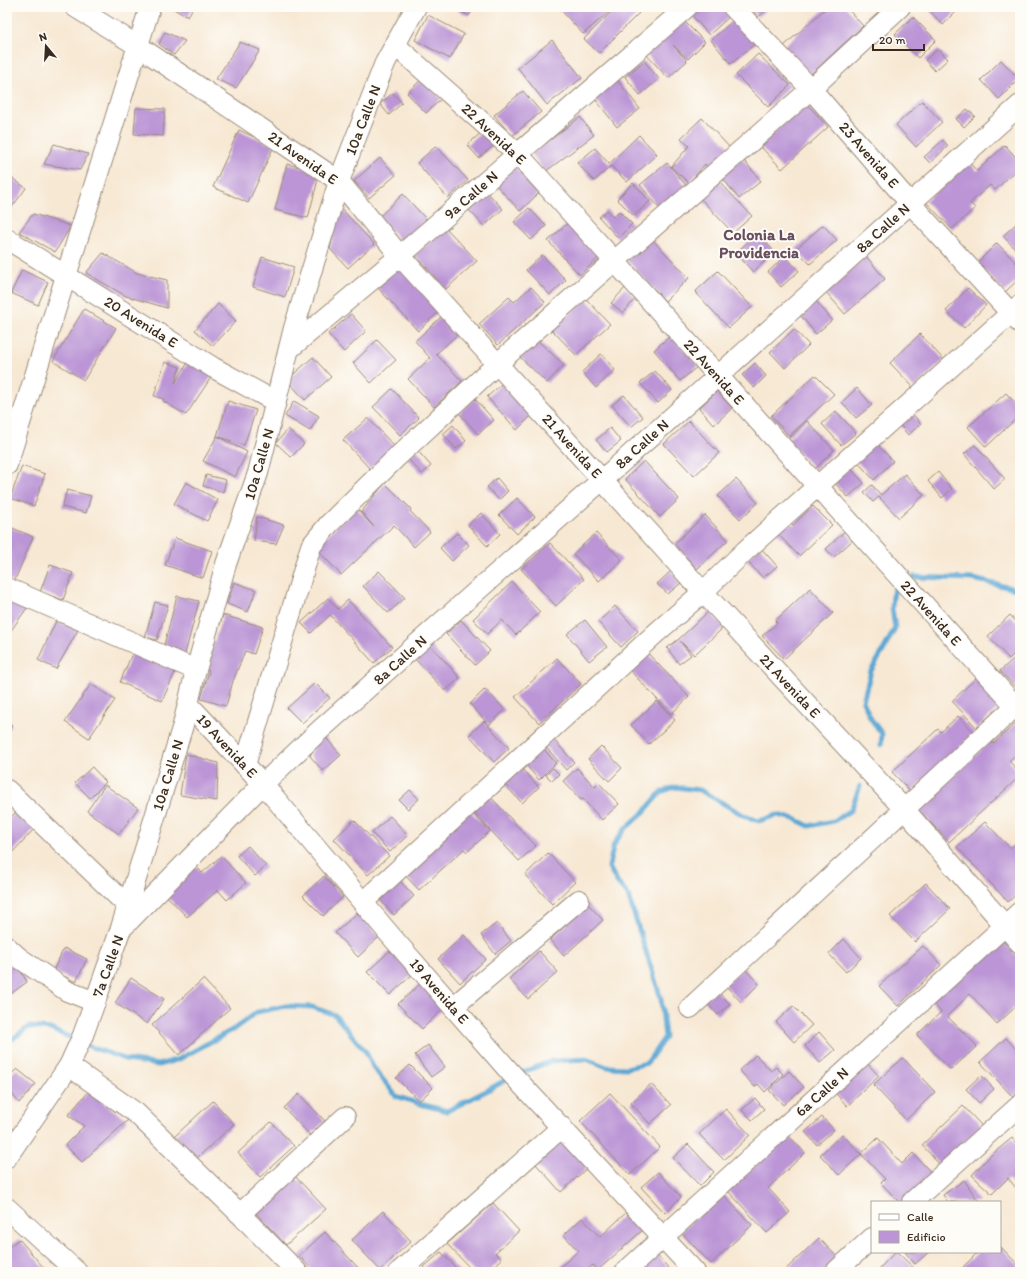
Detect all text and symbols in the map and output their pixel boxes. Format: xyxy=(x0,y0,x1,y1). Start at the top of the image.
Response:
north arrow xyxy=(26,26,66,66)
scale bar xyxy=(873,26,924,52)
text: N xyxy=(38,30,49,44)
text: 20 m xyxy=(879,33,906,47)
street label: 10a Calle N xyxy=(341,82,385,158)
street label: 22 Avenida E xyxy=(458,99,530,169)
street label: 23 Avenida E xyxy=(835,118,903,192)
street label: 21 Avenida E xyxy=(265,127,341,189)
street label: 9a Calle N xyxy=(440,167,502,223)
street label: 8a Calle N xyxy=(853,199,913,257)
district label: Colonia La Providencia xyxy=(719,225,799,262)
street label: 20 Avenida E xyxy=(101,292,181,352)
street label: 22 Avenida E xyxy=(680,335,748,409)
street label: 21 Avenida E xyxy=(538,410,606,482)
street label: 8a Calle N xyxy=(612,415,672,473)
street label: 10a Calle N xyxy=(240,426,278,502)
street label: 22 Avenida E xyxy=(897,576,965,650)
street label: 8a Calle N xyxy=(370,631,430,689)
street label: 21 Avenida E xyxy=(756,650,824,722)
street label: 19 Avenida E xyxy=(193,710,261,782)
street label: 10a Calle N xyxy=(149,737,187,813)
street label: 7a Calle N xyxy=(88,932,128,1000)
street label: 19 Avenida E xyxy=(406,954,472,1028)
street label: 6a Calle N xyxy=(792,1063,852,1121)
legend xyxy=(871,1201,1001,1253)
text: Calle xyxy=(907,1210,934,1224)
text: Edificio xyxy=(907,1230,946,1244)

